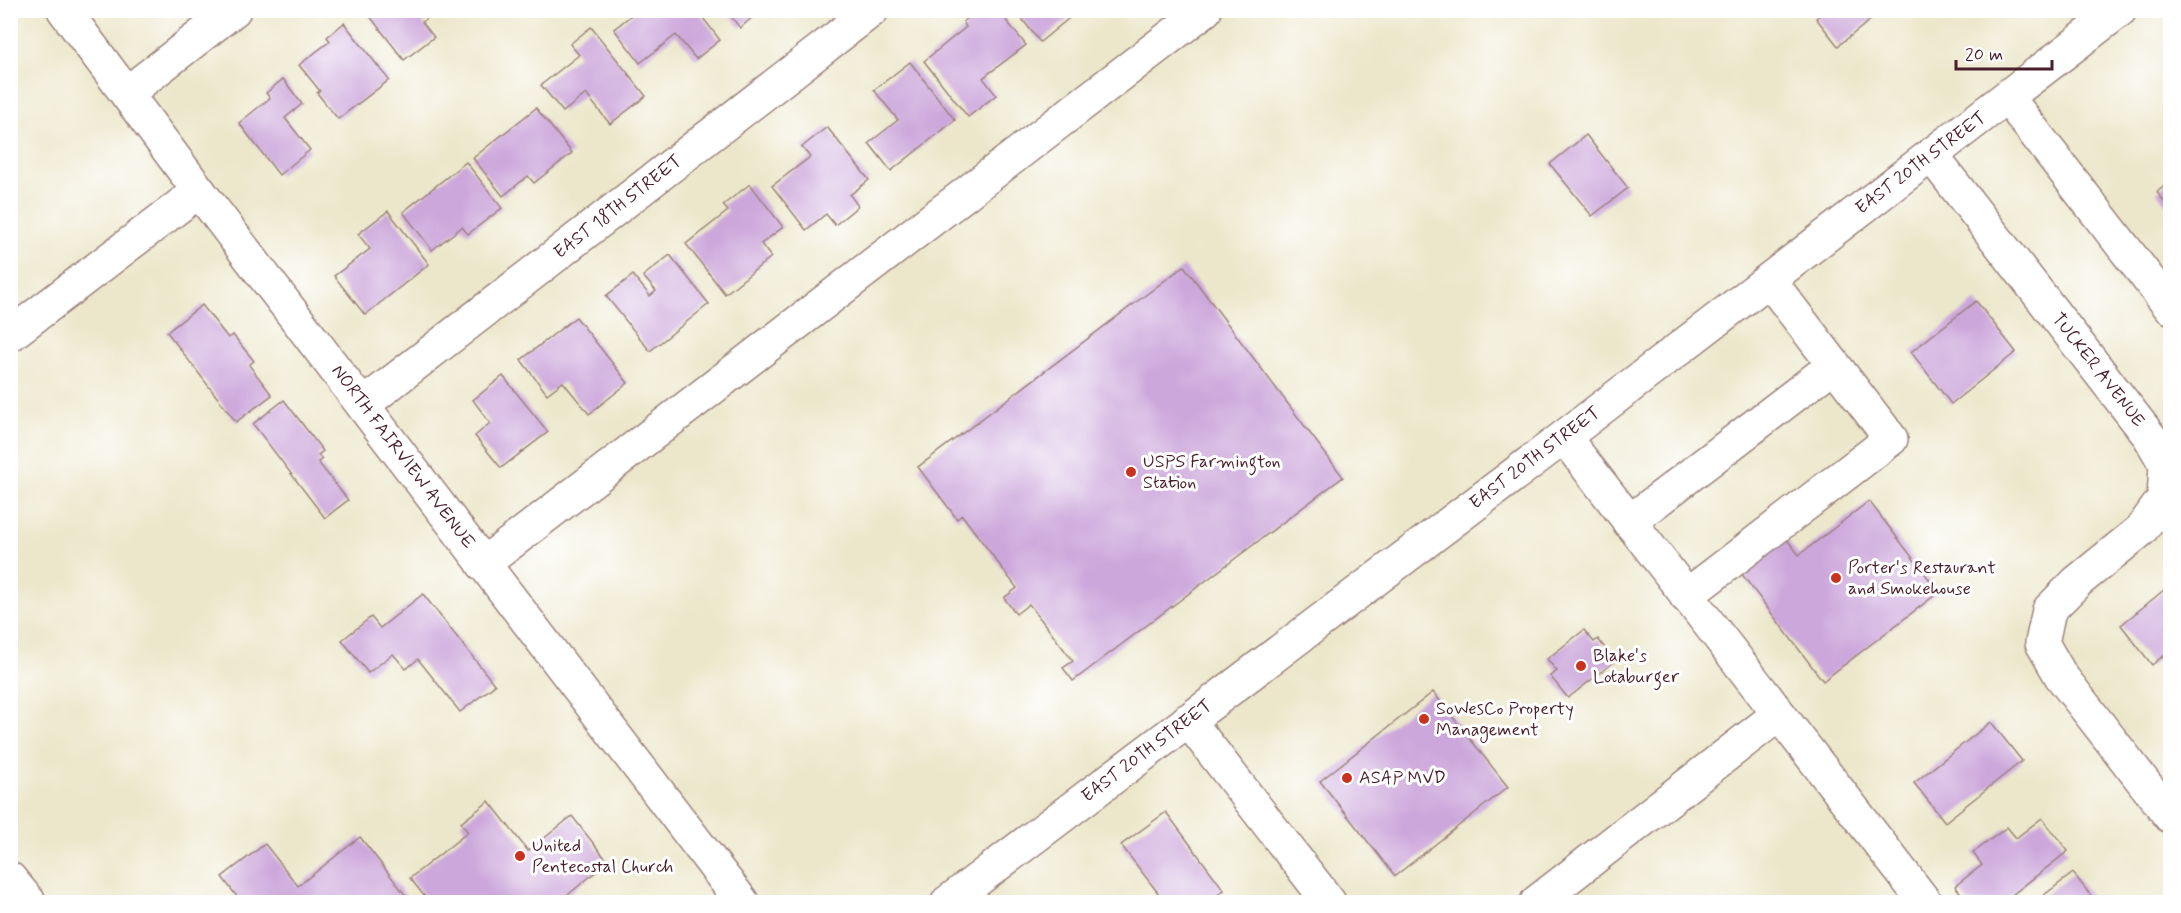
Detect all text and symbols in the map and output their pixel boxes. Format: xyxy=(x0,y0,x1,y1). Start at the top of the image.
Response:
scale bar xyxy=(1956,33,2052,71)
text: 20 m xyxy=(1965,43,2003,67)
street label: EAST 20TH STREET xyxy=(1851,106,1991,220)
street label: EAST 18TH STREET xyxy=(549,149,687,265)
street label: TUCKER AVENUE xyxy=(2046,308,2150,432)
street label: NORTH FAIRVIEW AVENUE xyxy=(326,360,480,554)
street label: EAST 20TH STREET xyxy=(1465,401,1605,515)
place label: USPS Farmington Station xyxy=(1143,450,1281,495)
marker: USPS Farmington Station xyxy=(1124,465,1138,479)
place label: Porter's Restaurant and Smokehouse xyxy=(1848,556,1996,601)
marker: Porter's Restaurant and Smokehouse xyxy=(1829,571,1843,585)
place label: Blake's Lotaburger xyxy=(1593,644,1680,691)
marker: Blake's Lotaburger xyxy=(1574,659,1588,673)
street label: EAST 20TH STREET xyxy=(1077,694,1217,808)
place label: SoWesCo Property Management xyxy=(1436,697,1574,743)
marker: SoWesCo Property Management xyxy=(1417,712,1431,726)
place label: ASAP MVD xyxy=(1359,766,1446,790)
marker: ASAP MVD xyxy=(1340,771,1354,785)
place label: United Pentecostal Church xyxy=(532,834,673,879)
marker: United Pentecostal Church xyxy=(513,849,527,863)

